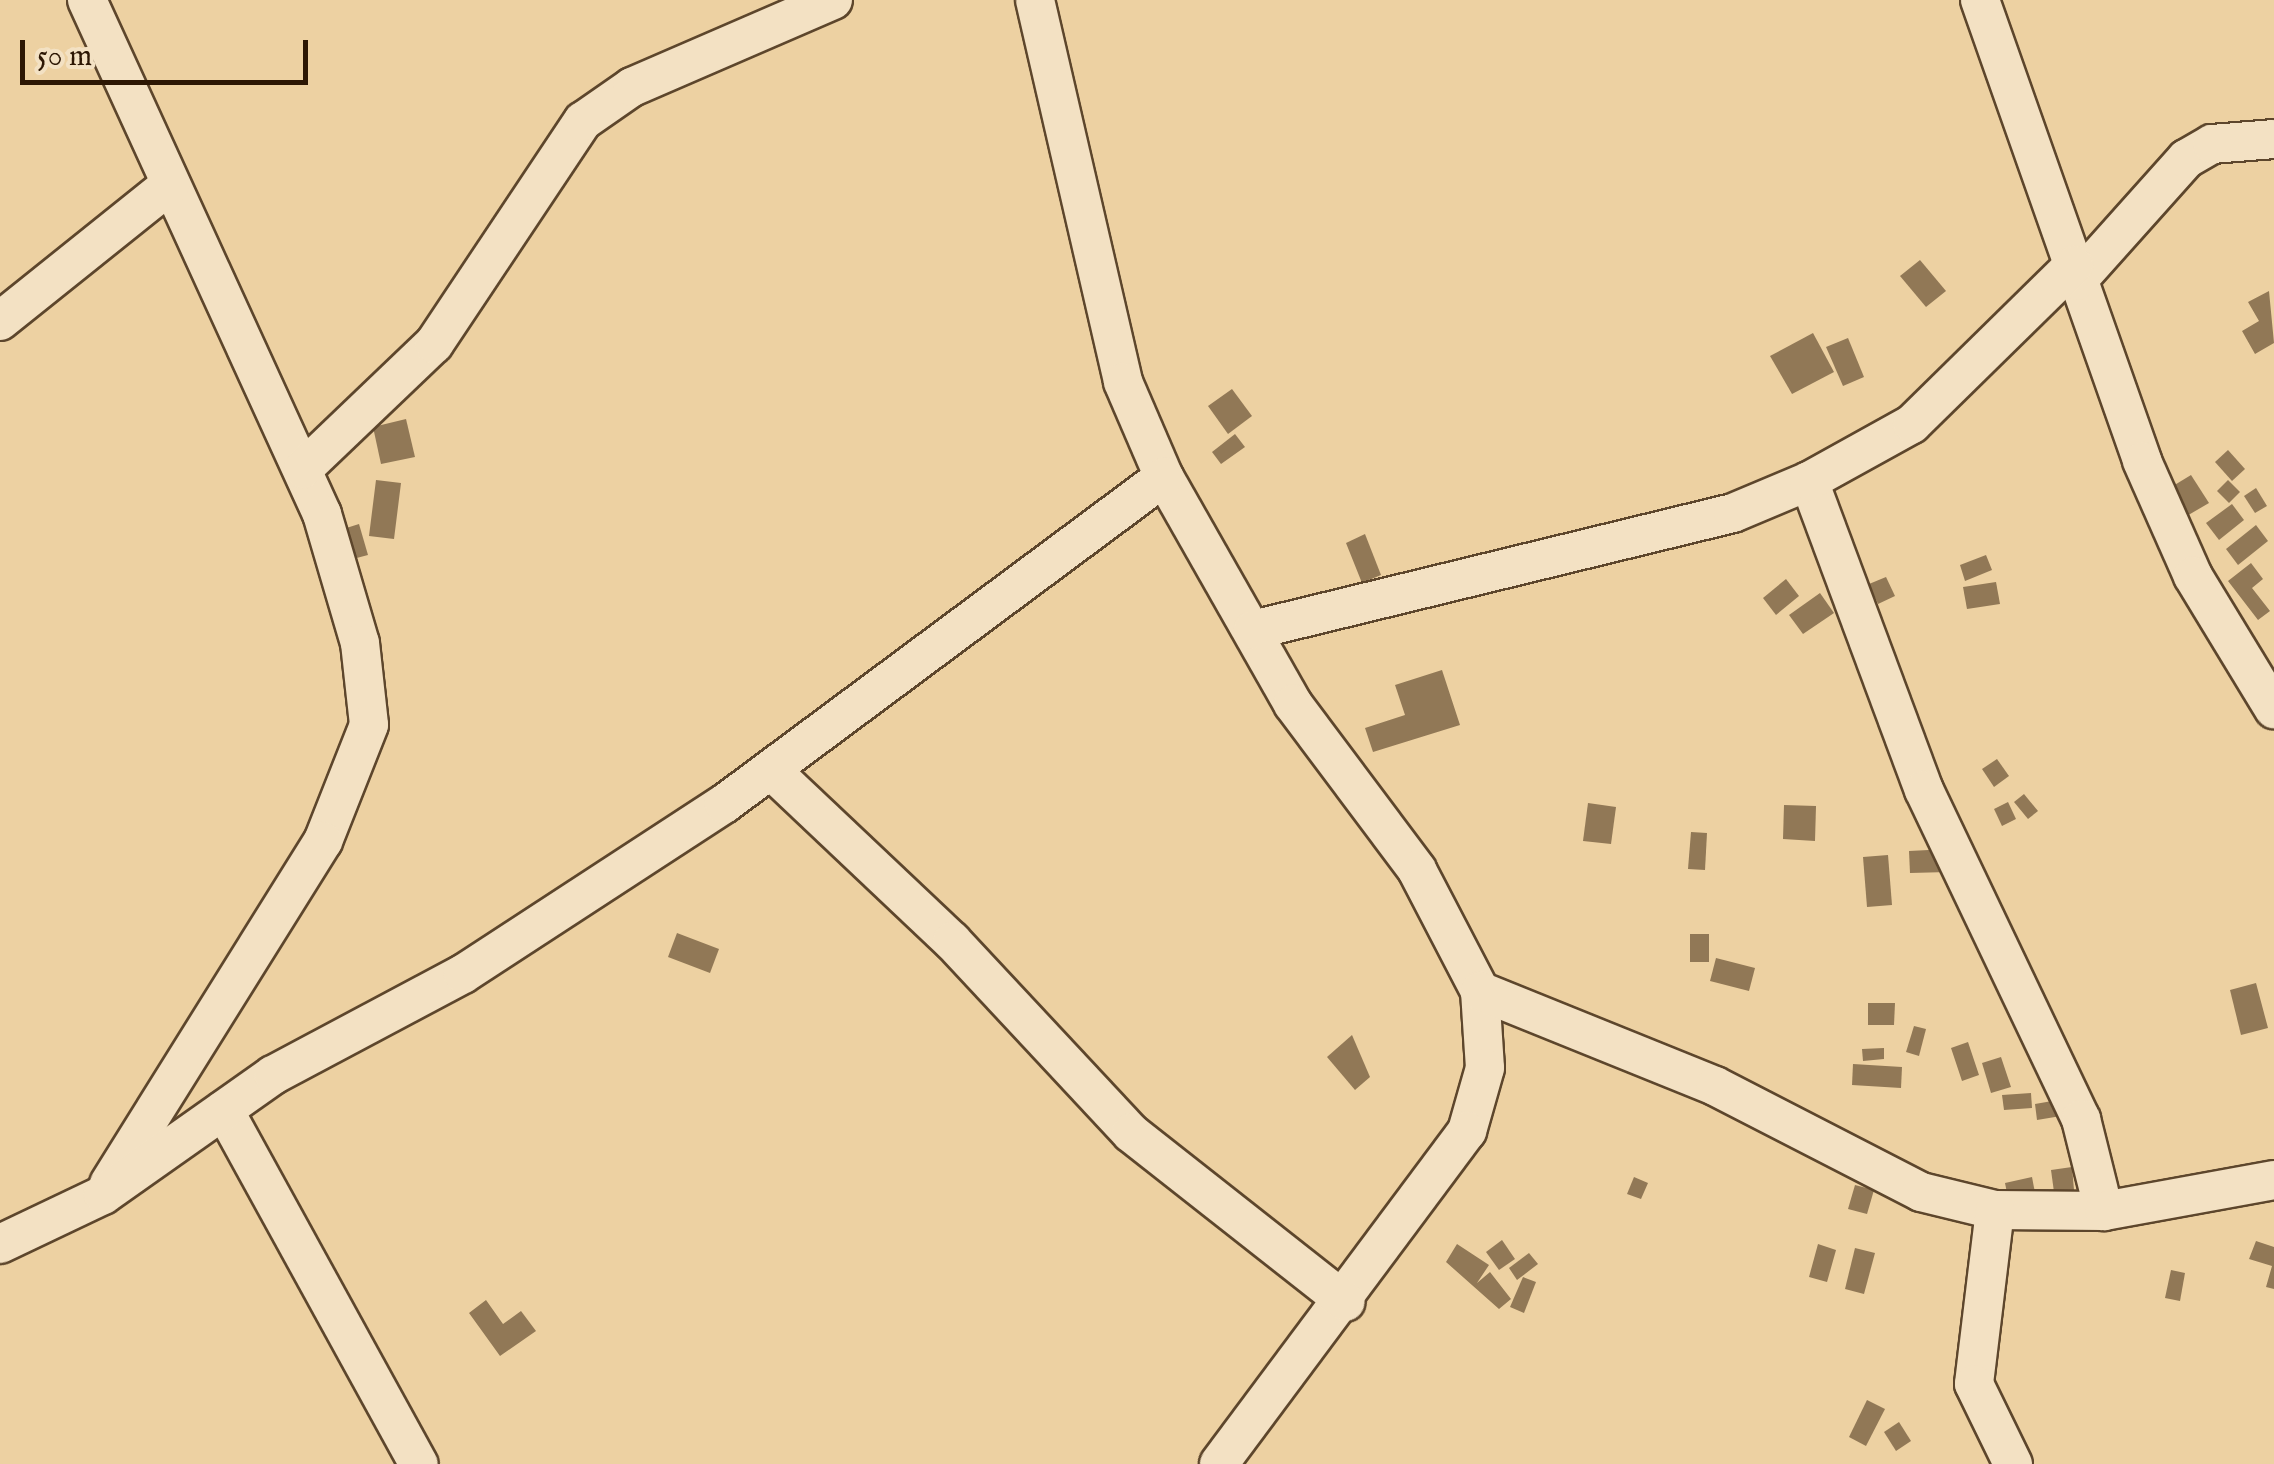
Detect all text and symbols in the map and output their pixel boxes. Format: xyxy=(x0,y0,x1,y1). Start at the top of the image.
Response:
scale bar xyxy=(25,20,312,82)
text: 50 m xyxy=(37,38,92,76)

